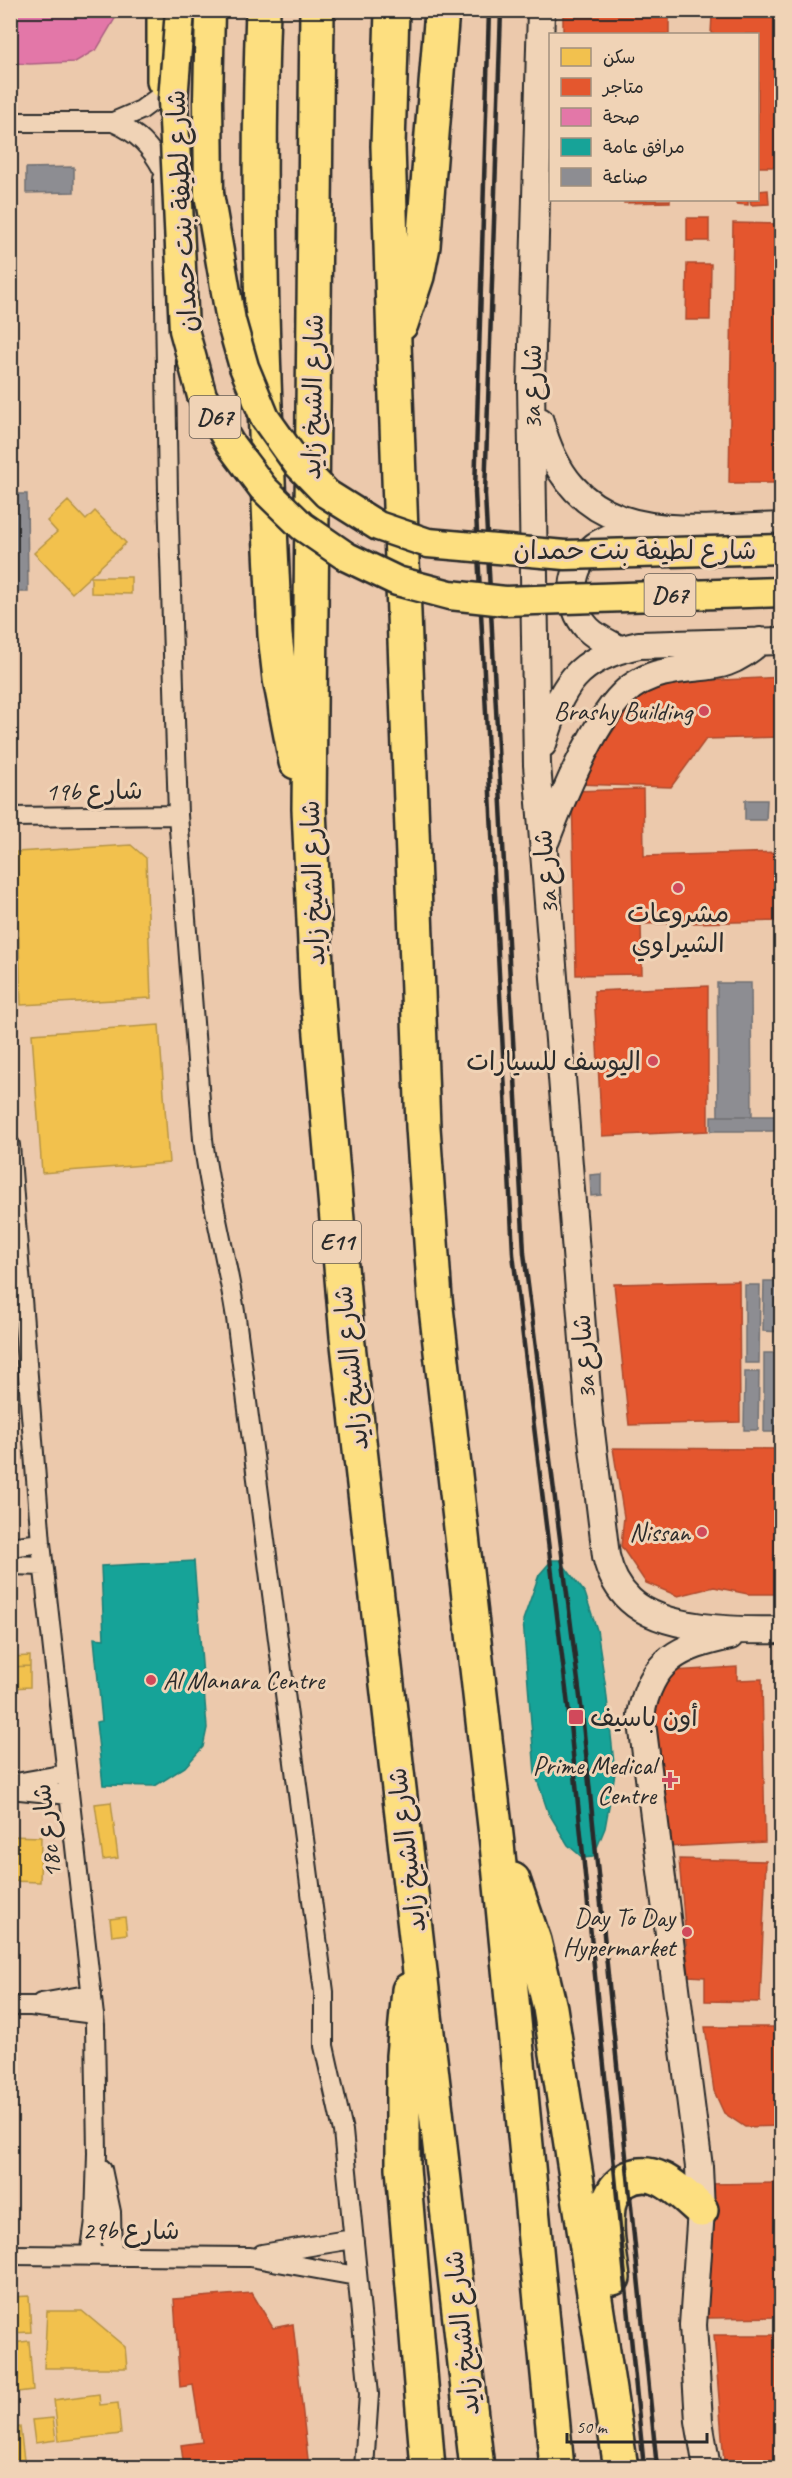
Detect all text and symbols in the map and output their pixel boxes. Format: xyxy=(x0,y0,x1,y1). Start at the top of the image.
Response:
legend xyxy=(549,33,759,201)
text: سكن xyxy=(603,46,635,68)
text: متاجر xyxy=(601,76,644,98)
street label: شارع لطيفة بنت حمدان xyxy=(159,89,206,333)
text: صحة xyxy=(603,106,640,128)
text: مرافق عامة xyxy=(603,136,685,158)
text: صناعة xyxy=(603,166,648,188)
street label: شارع الشيخ زايد xyxy=(295,314,332,480)
street label: 3a شارع xyxy=(516,344,550,430)
road number: D67 xyxy=(190,396,240,438)
street label: شارع لطيفة بنت حمدان xyxy=(514,534,756,568)
road number: D67 xyxy=(644,574,696,616)
place label: Brashy Building xyxy=(554,695,694,728)
marker: Brashy Building xyxy=(697,704,711,718)
street label: 19b شارع xyxy=(45,774,143,809)
street label: شارع الشيخ زايد xyxy=(294,800,333,966)
street label: 3a شارع xyxy=(526,828,567,916)
marker: مشروعات الشيراوي xyxy=(671,881,685,895)
place label: مشروعات الشيراوي xyxy=(627,897,729,962)
place label: اليوسف للسيارات xyxy=(466,1045,641,1078)
marker: اليوسف للسيارات xyxy=(646,1054,660,1068)
road number: E11 xyxy=(313,1221,361,1263)
street label: شارع الشيخ زايد xyxy=(326,1284,377,1452)
street label: 3a شارع xyxy=(565,1313,604,1401)
place label: Nissan xyxy=(629,1516,691,1549)
marker: Nissan xyxy=(695,1525,709,1539)
place label: Al Manara Centre xyxy=(163,1664,326,1697)
marker: Al Manara Centre xyxy=(144,1673,158,1687)
place label: أون باسيف xyxy=(590,1701,698,1734)
marker: أون باسيف xyxy=(567,1708,585,1726)
place label: Prime Medical Centre xyxy=(533,1749,661,1812)
street label: شارع الشيخ زايد xyxy=(381,1766,434,1934)
marker: Prime Medical Centre xyxy=(661,1771,679,1789)
street label: 18c شارع xyxy=(25,1782,70,1880)
place label: Day To Day Hypermarket xyxy=(563,1901,677,1964)
marker: Day To Day Hypermarket xyxy=(680,1925,694,1939)
street label: 29b شارع xyxy=(82,2214,180,2248)
street label: شارع الشيخ زايد xyxy=(437,2249,488,2417)
scale bar xyxy=(567,2406,706,2444)
text: 50 m xyxy=(576,2416,609,2438)

